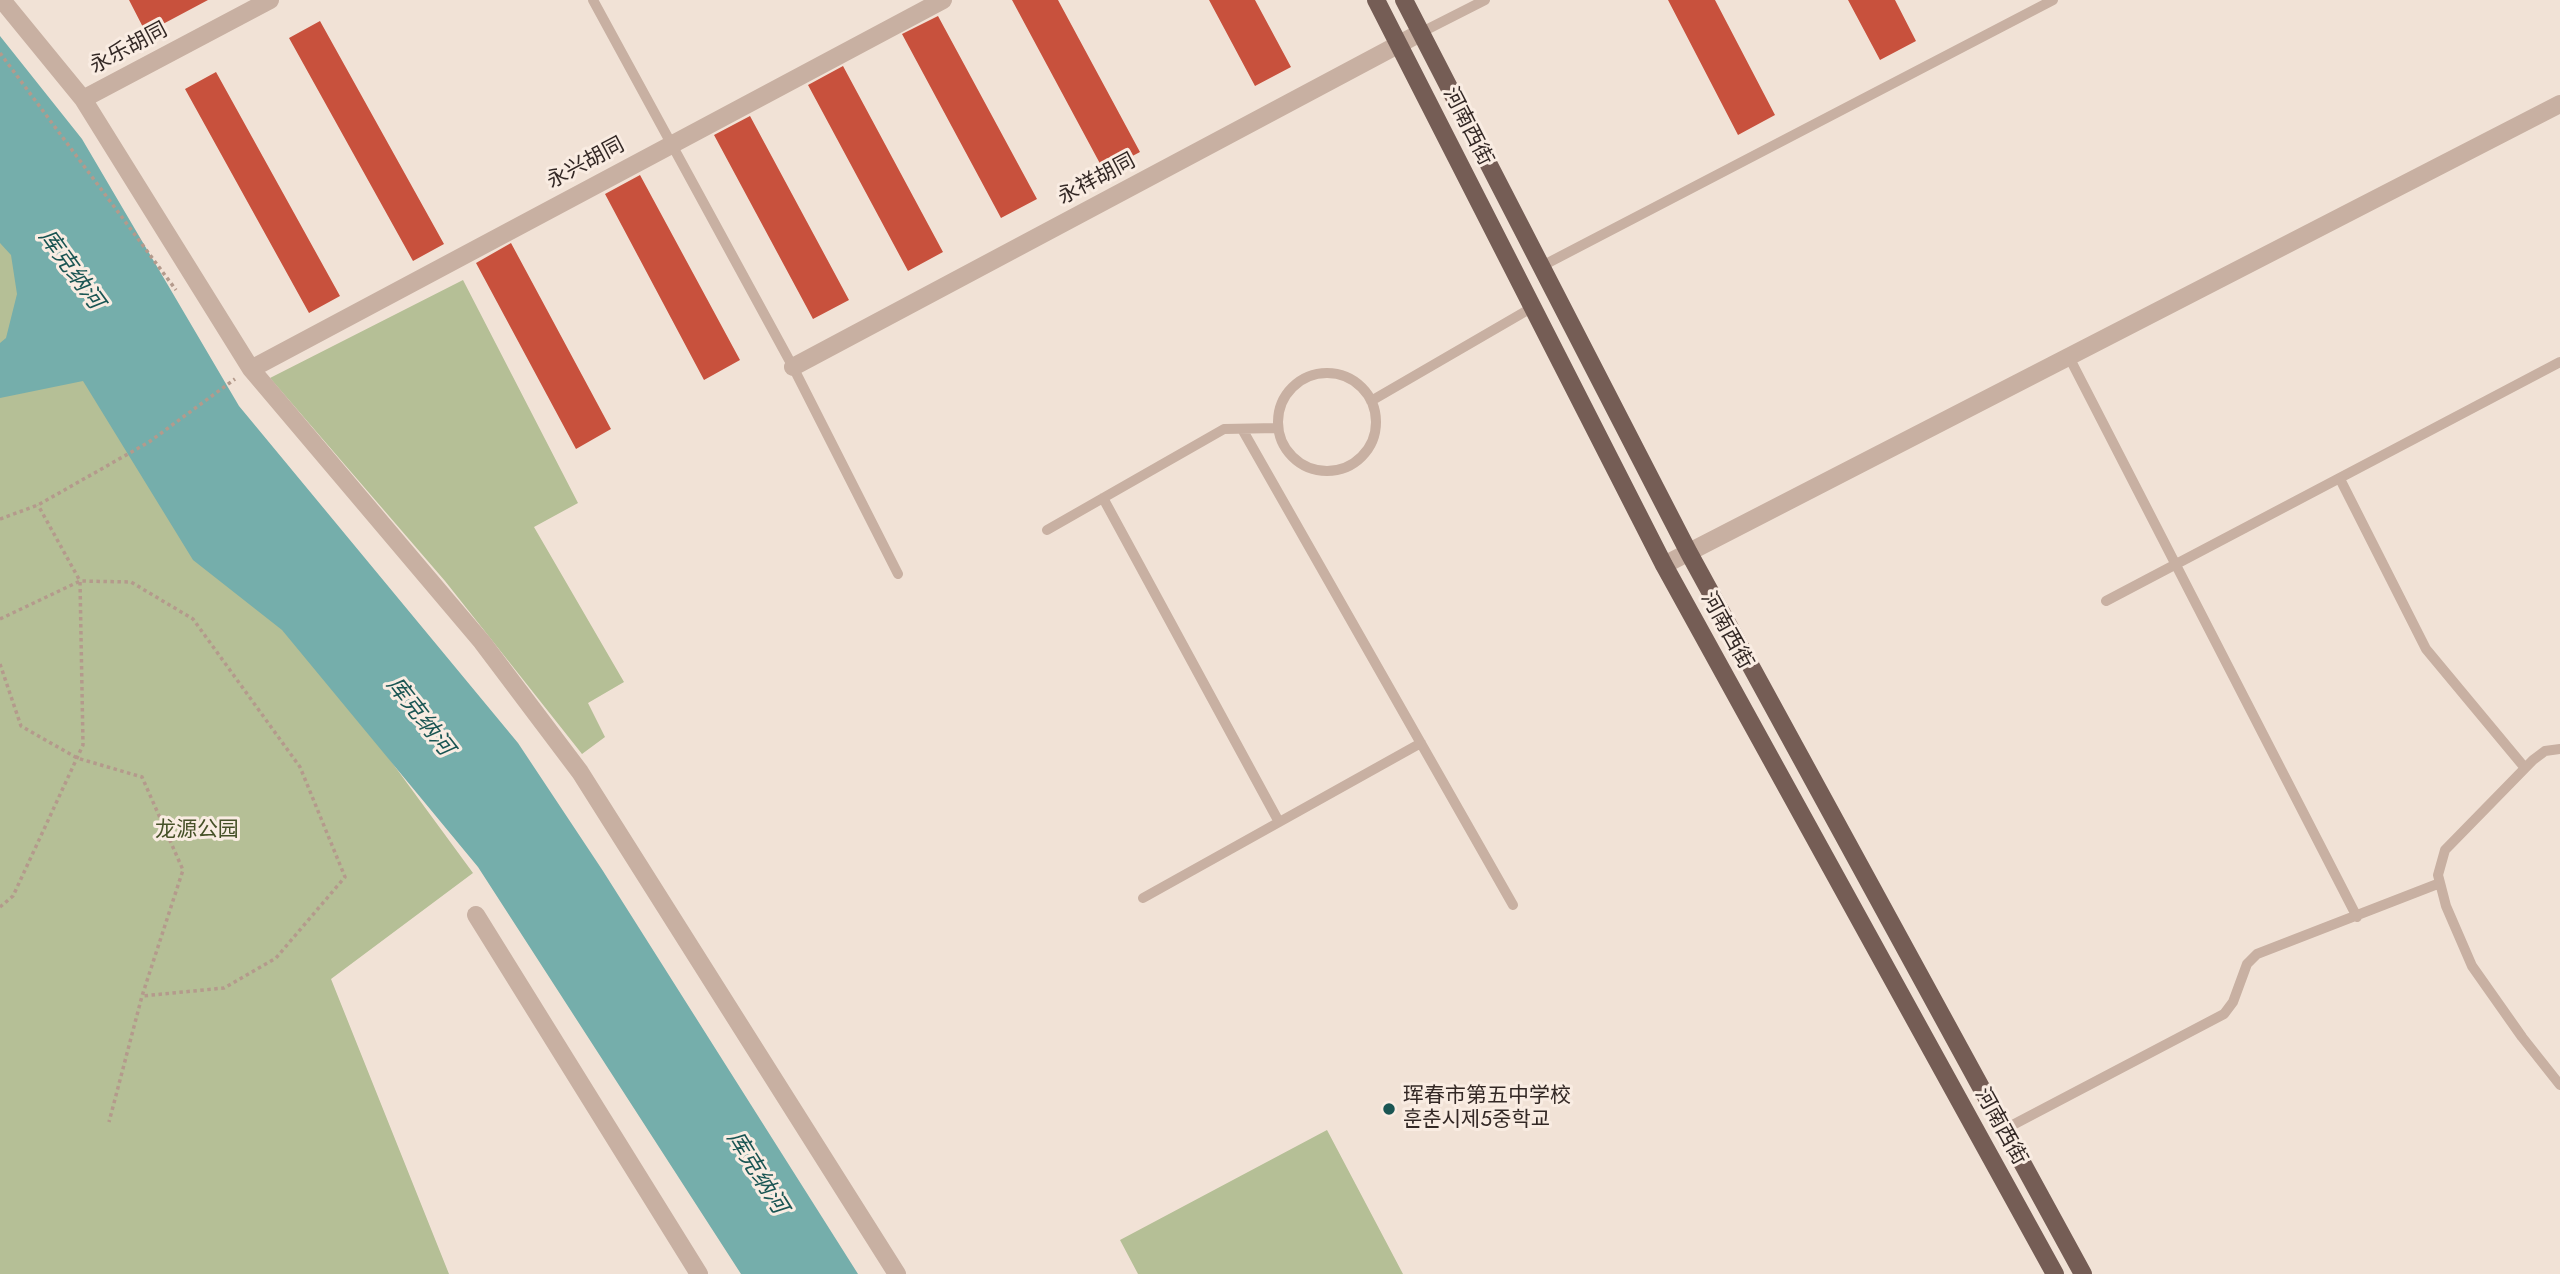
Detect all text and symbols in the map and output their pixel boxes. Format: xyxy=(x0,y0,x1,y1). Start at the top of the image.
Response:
street label: 永乐胡同 xyxy=(86,18,172,80)
street label: 河南西街 xyxy=(1437,84,1497,170)
street label: 永兴胡同 xyxy=(543,133,629,195)
street label: 永祥胡同 xyxy=(1054,149,1140,211)
water label: 库克纳河 xyxy=(32,225,108,315)
street label: 河南西街 xyxy=(1695,588,1757,674)
water label: 库克纳河 xyxy=(380,672,458,762)
park label: 龙源公园 xyxy=(155,818,239,844)
place label: 珲春市第五中学校 훈춘시제5중학교 xyxy=(1403,1084,1571,1134)
street label: 河南西街 xyxy=(1969,1084,2031,1170)
marker: 珲春市第五中学校 훈춘시제5중학교 xyxy=(1381,1101,1397,1117)
water label: 库克纳河 xyxy=(720,1127,792,1219)

